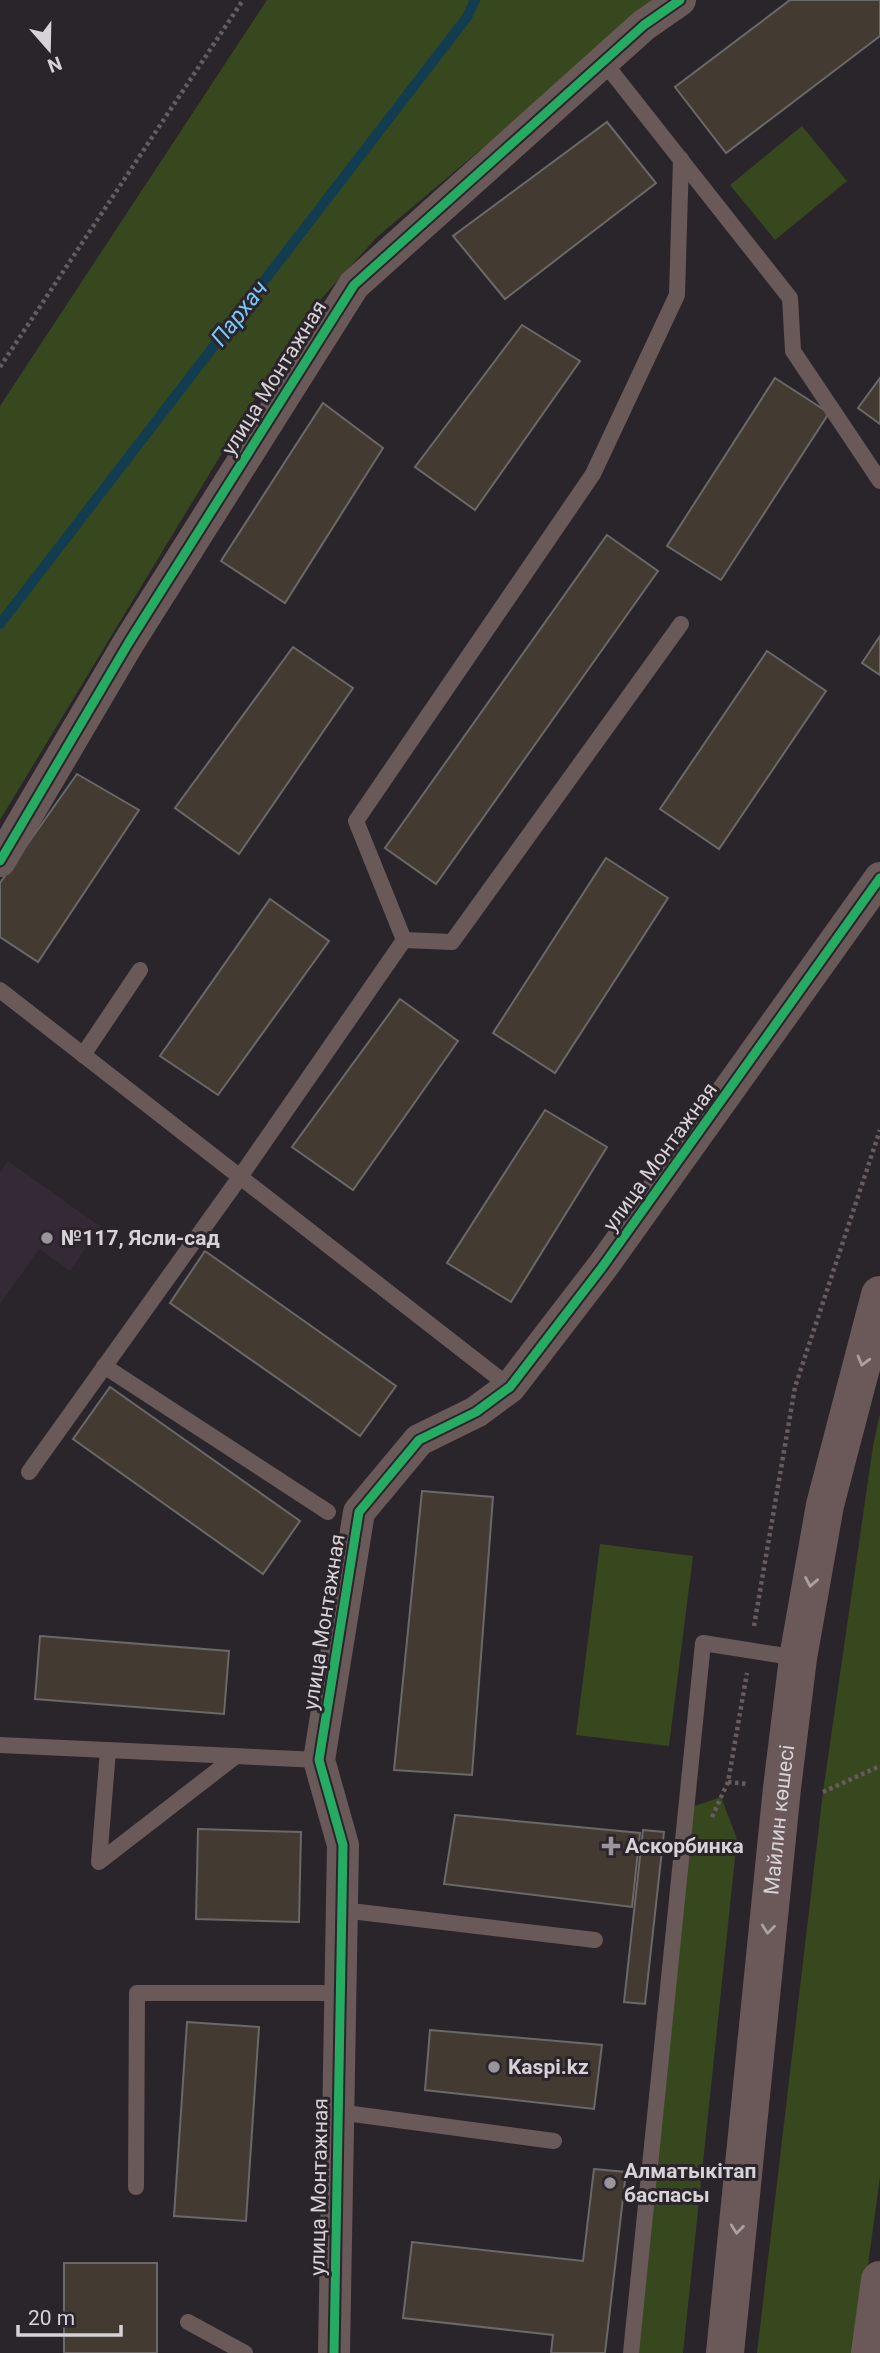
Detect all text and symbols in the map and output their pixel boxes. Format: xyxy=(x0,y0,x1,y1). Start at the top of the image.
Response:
north arrow xyxy=(14,14,84,84)
text: N xyxy=(44,51,65,78)
water label: Пархач xyxy=(205,275,273,351)
street label: улица Монтажная xyxy=(217,296,331,460)
street label: улица Монтажная xyxy=(598,1078,722,1236)
place label: №117, Ясли-сад xyxy=(61,1226,220,1250)
marker: №117, Ясли-сад xyxy=(39,1230,55,1246)
one-way arrow xyxy=(857,1355,871,1367)
street label: улица Монтажная xyxy=(298,1532,350,1712)
one-way arrow xyxy=(804,1576,819,1588)
street label: Майлин көшесі xyxy=(759,1743,799,1896)
place label: Аскорбинка xyxy=(625,1834,744,1858)
marker: Аскорбинка xyxy=(603,1838,619,1854)
one-way arrow xyxy=(761,1924,776,1935)
place label: Kaspi.kz xyxy=(508,2055,589,2079)
marker: Kaspi.kz xyxy=(486,2059,502,2075)
street label: улица Монтажная xyxy=(305,2098,333,2276)
place label: Алматыкітап баспасы xyxy=(624,2159,756,2207)
marker: Алматыкітап баспасы xyxy=(602,2175,618,2191)
one-way arrow xyxy=(730,2223,745,2235)
scale bar xyxy=(18,2294,121,2338)
text: 20 m xyxy=(28,2306,75,2330)

